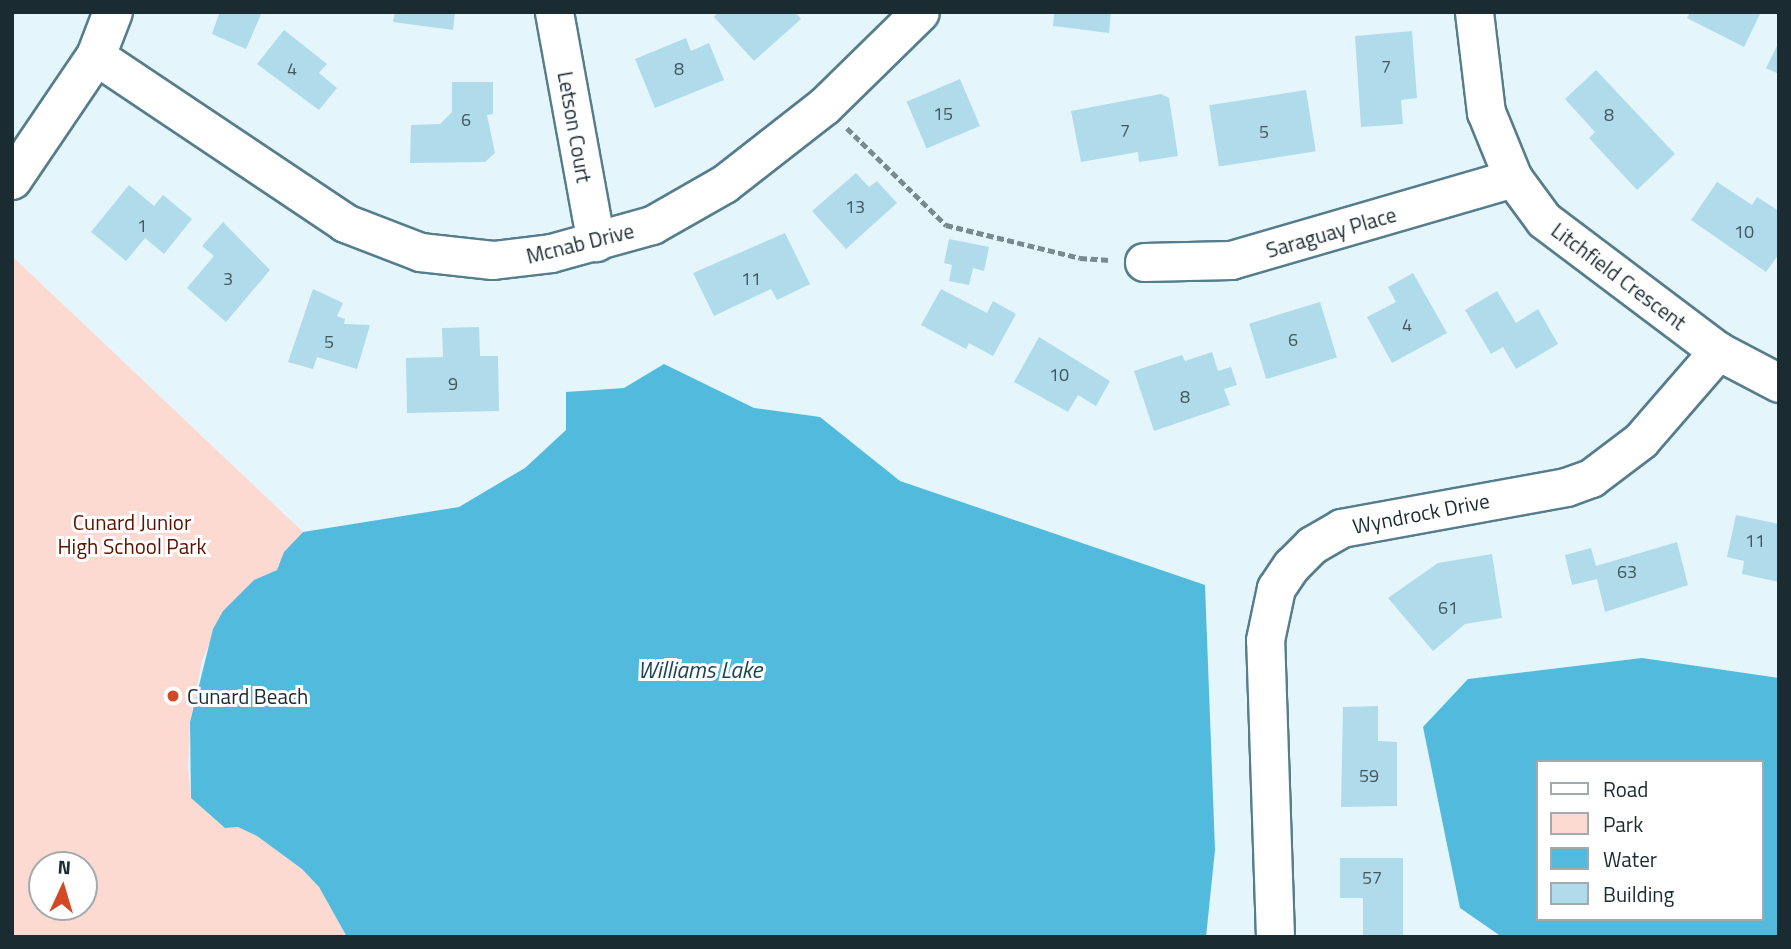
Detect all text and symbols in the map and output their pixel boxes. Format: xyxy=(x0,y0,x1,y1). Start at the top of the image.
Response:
house number: 7 xyxy=(1381,56,1391,78)
house number: 4 xyxy=(287,58,297,80)
house number: 8 xyxy=(674,58,684,80)
street label: Letson Court xyxy=(553,69,597,185)
house number: 15 xyxy=(933,103,953,125)
house number: 8 xyxy=(1604,104,1614,126)
house number: 6 xyxy=(461,109,471,131)
house number: 7 xyxy=(1120,120,1130,142)
house number: 5 xyxy=(1259,121,1269,143)
house number: 13 xyxy=(845,196,865,218)
street label: Saraguay Place xyxy=(1263,201,1399,263)
house number: 1 xyxy=(137,215,147,237)
street label: Mcnab Drive xyxy=(524,217,636,269)
street label: Litchfield Crescent xyxy=(1547,217,1691,335)
house number: 10 xyxy=(1734,221,1754,243)
house number: 3 xyxy=(223,268,233,290)
house number: 11 xyxy=(741,268,761,290)
house number: 4 xyxy=(1402,314,1412,336)
house number: 6 xyxy=(1288,329,1298,351)
house number: 5 xyxy=(324,331,334,353)
house number: 10 xyxy=(1049,364,1069,386)
house number: 9 xyxy=(448,373,458,395)
house number: 8 xyxy=(1180,386,1190,408)
street label: Wyndrock Drive xyxy=(1350,487,1492,539)
park label: Cunard Junior High School Park xyxy=(57,509,207,559)
house number: 11 xyxy=(1745,530,1765,552)
house number: 63 xyxy=(1617,561,1637,583)
house number: 61 xyxy=(1438,597,1458,619)
water label: Williams Lake xyxy=(638,656,762,684)
place label: Cunard Beach xyxy=(187,683,308,709)
marker: Cunard Beach xyxy=(165,688,181,704)
legend xyxy=(1536,760,1763,921)
house number: 59 xyxy=(1359,765,1379,787)
text: Road xyxy=(1603,773,1648,805)
text: Park xyxy=(1603,808,1643,840)
text: Water xyxy=(1603,843,1657,875)
north arrow xyxy=(28,851,98,921)
text: N xyxy=(57,852,72,881)
house number: 57 xyxy=(1362,867,1382,889)
text: Building xyxy=(1603,878,1674,910)

